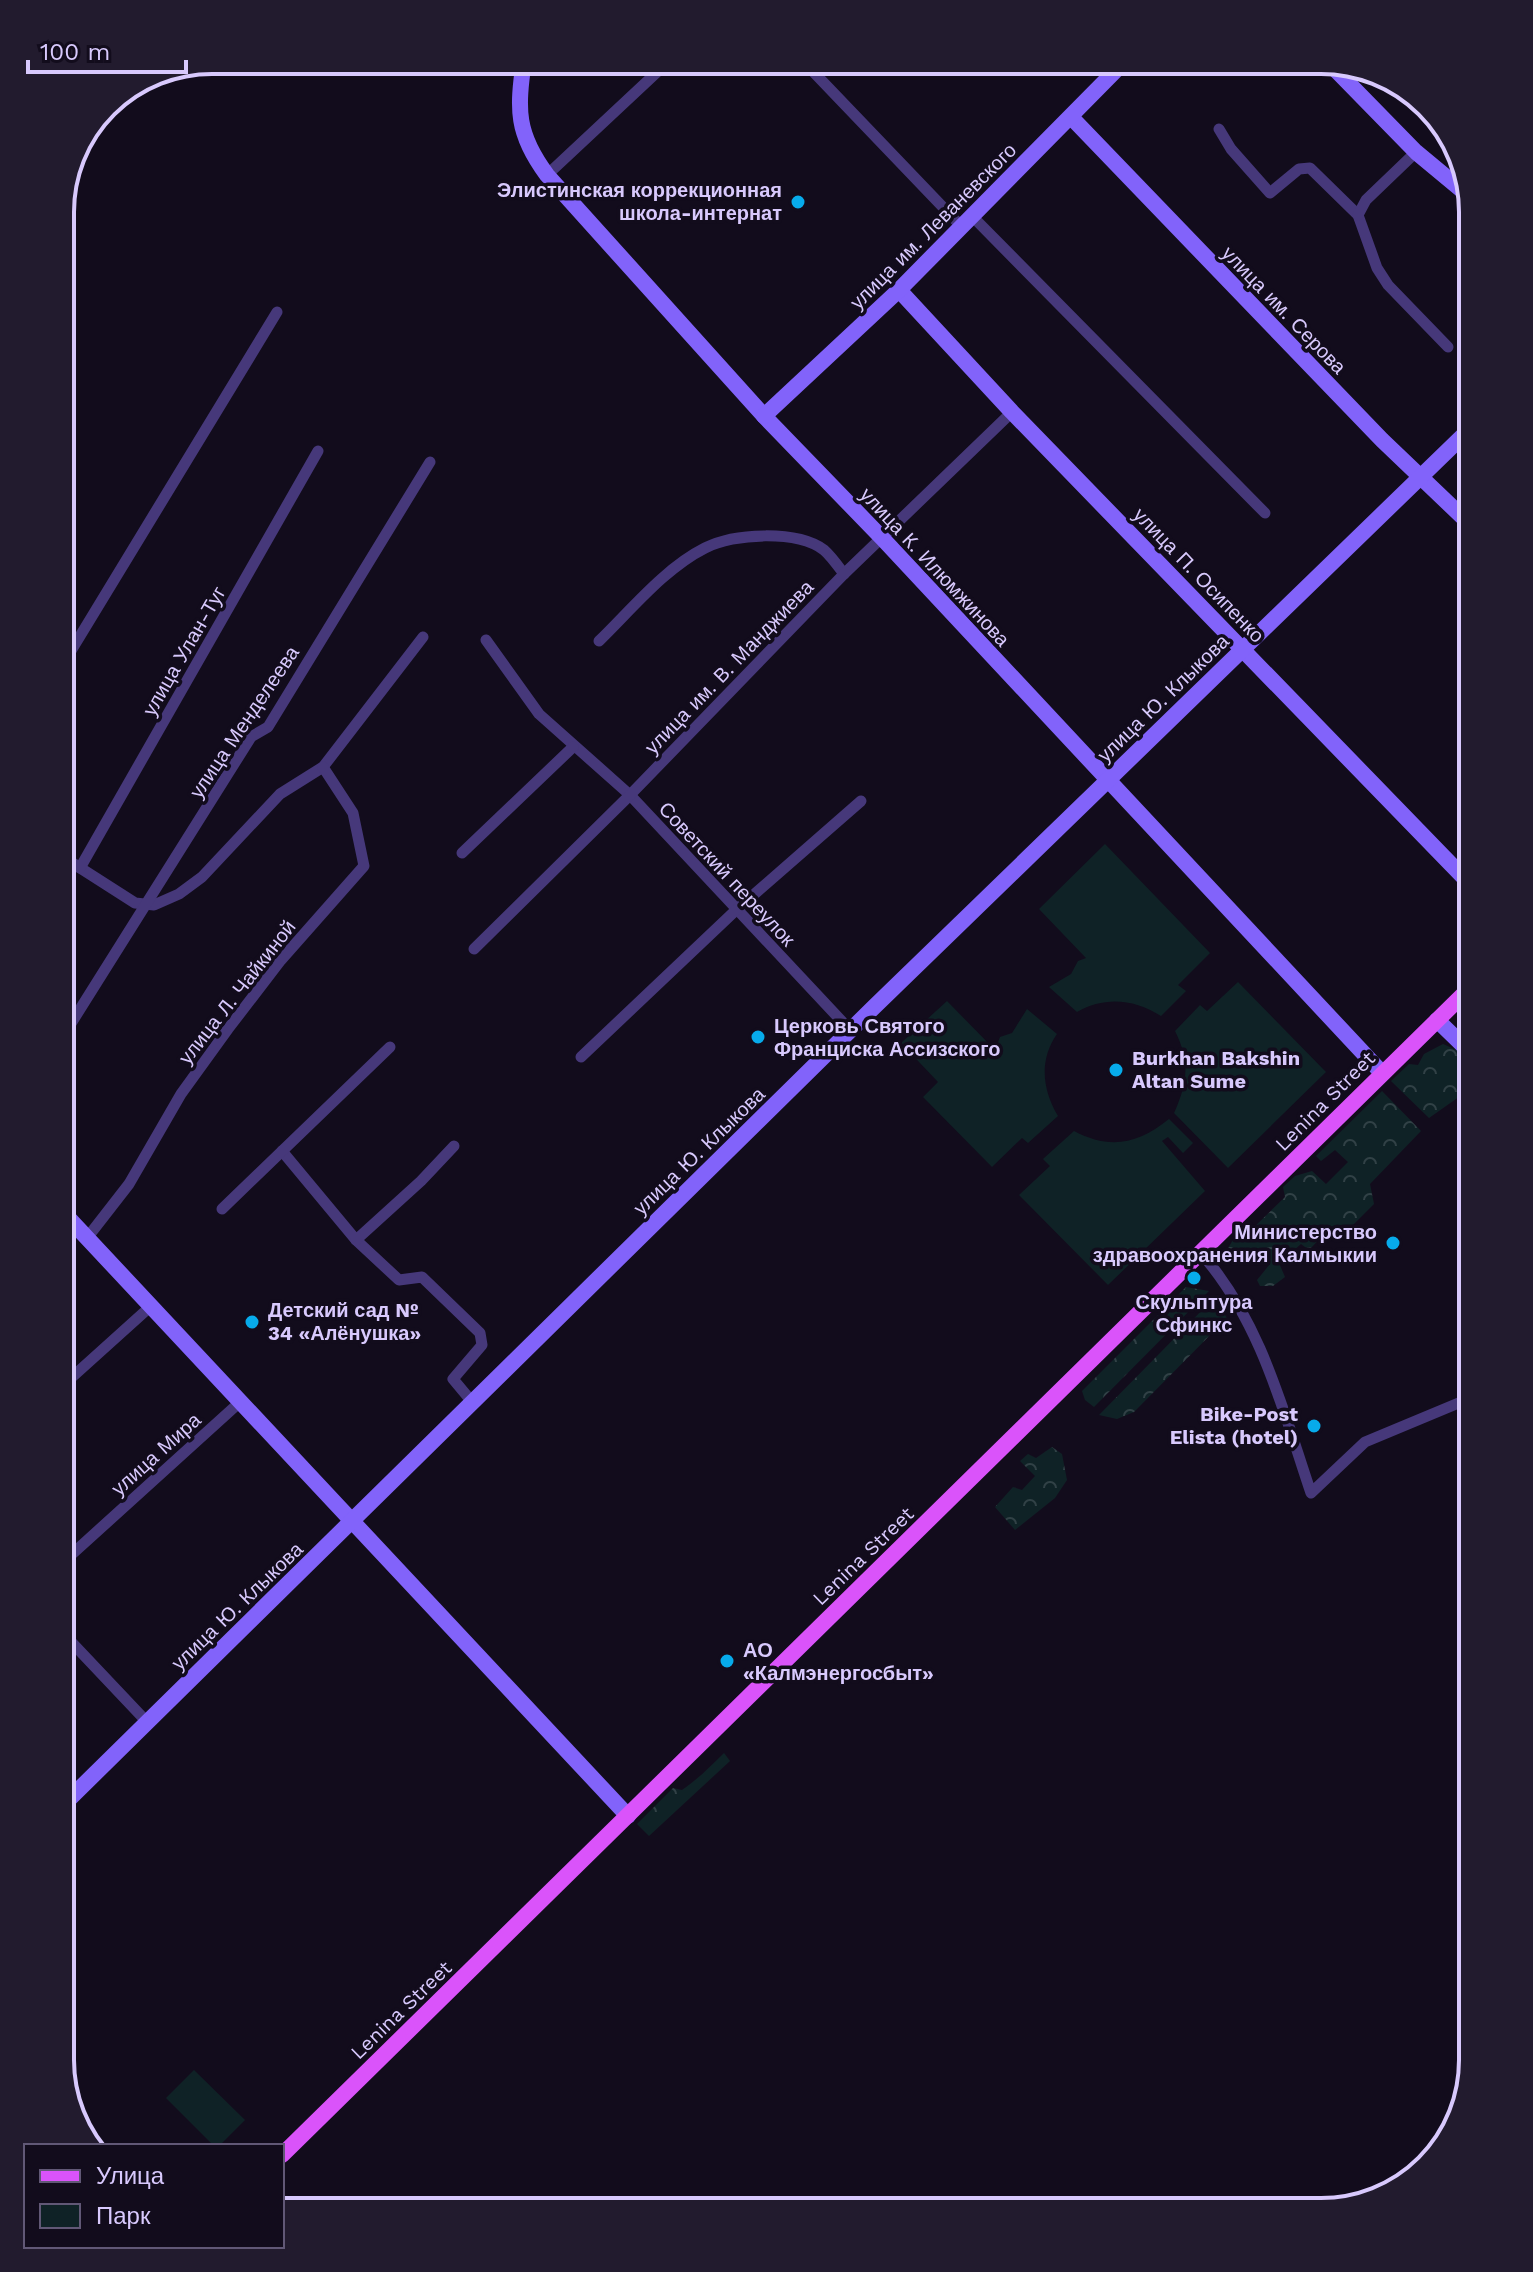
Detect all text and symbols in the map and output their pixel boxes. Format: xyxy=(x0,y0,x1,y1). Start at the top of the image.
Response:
scale bar xyxy=(28,24,186,74)
text: 100 m xyxy=(40,38,110,66)
street label: улица им. Леваневского xyxy=(845,138,1021,314)
place label: Элистинская коррекционная школа-интернат xyxy=(497,178,782,225)
marker: Элистинская коррекционная школа-интернат xyxy=(789,193,807,211)
street label: улица им. Серова xyxy=(1217,241,1352,379)
street label: улица К. Илюмжинова xyxy=(855,483,1015,652)
street label: улица П. Осипенко xyxy=(1128,503,1270,647)
street label: улица им. В. Манджиева xyxy=(640,574,819,759)
street label: улица Улан-Туг xyxy=(137,582,231,720)
street label: улица Ю. Клыкова xyxy=(1092,629,1234,767)
street label: улица Менделеева xyxy=(184,641,304,803)
street label: Советский переулок xyxy=(654,797,800,951)
street label: улица Л. Чайкиной xyxy=(173,915,301,1069)
place label: Церковь Святого Франциска Ассизского xyxy=(774,1014,1001,1061)
marker: Церковь Святого Франциска Ассизского xyxy=(749,1028,767,1046)
place label: Burkhan Bakshin Altan Sume xyxy=(1132,1046,1300,1093)
street label: Lenina Street xyxy=(1270,1046,1380,1156)
marker: Burkhan Bakshin Altan Sume xyxy=(1107,1061,1125,1079)
street label: улица Ю. Клыкова xyxy=(628,1082,770,1220)
place label: Министерство здравоохранения Калмыкии xyxy=(1093,1220,1377,1267)
marker: Министерство здравоохранения Калмыкии xyxy=(1384,1234,1402,1252)
marker: Скульптура Сфинкс xyxy=(1185,1269,1203,1287)
place label: Скульптура Сфинкс xyxy=(1136,1290,1253,1337)
place label: Детский сад № 34 «Алёнушка» xyxy=(268,1298,421,1345)
marker: Детский сад № 34 «Алёнушка» xyxy=(243,1313,261,1331)
place label: Bike-Post Elista (hotel) xyxy=(1170,1402,1298,1449)
street label: улица Мира xyxy=(106,1407,206,1500)
marker: Bike-Post Elista (hotel) xyxy=(1305,1417,1323,1435)
street label: Lenina Street xyxy=(807,1501,919,1610)
street label: улица Ю. Клыкова xyxy=(166,1537,308,1675)
place label: АО «Калмэнергосбыт» xyxy=(743,1638,934,1685)
marker: АО «Калмэнергосбыт» xyxy=(718,1652,736,1670)
street label: Lenina Street xyxy=(345,1955,457,2064)
legend xyxy=(24,2144,284,2248)
text: Улица xyxy=(96,2162,165,2190)
text: Парк xyxy=(96,2202,151,2230)

